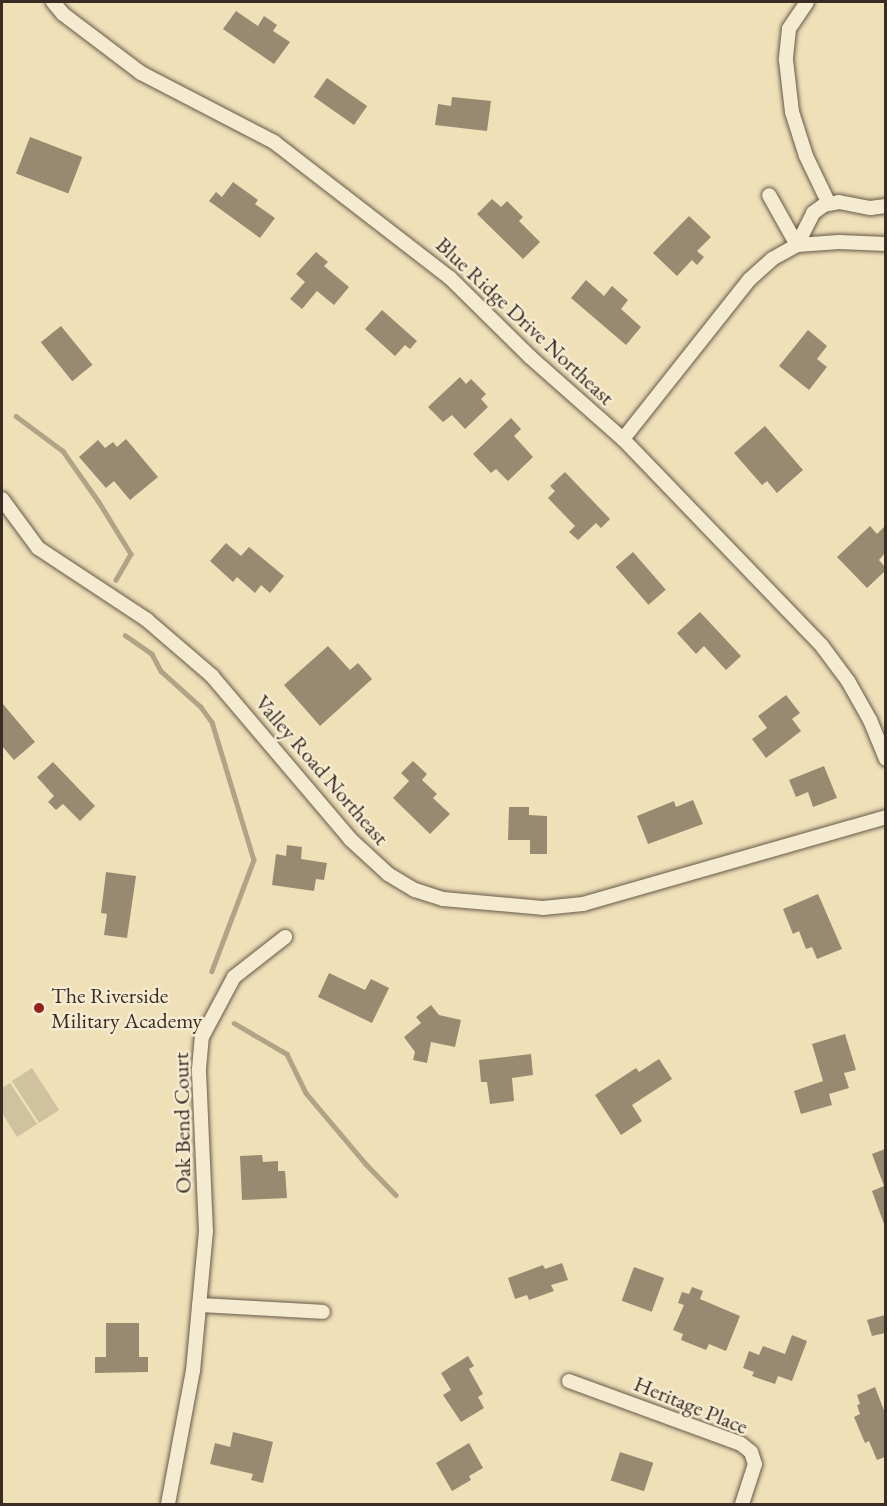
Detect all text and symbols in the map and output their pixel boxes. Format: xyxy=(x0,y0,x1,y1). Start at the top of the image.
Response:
street label: Blue Ridge Drive Northeast xyxy=(430,231,620,411)
street label: Valley Road Northeast xyxy=(250,690,394,850)
place label: The Riverside Military Academy xyxy=(51,982,202,1034)
marker: The Riverside Military Academy xyxy=(32,1001,46,1015)
street label: Oak Bend Court xyxy=(168,1052,196,1194)
street label: Heritage Place xyxy=(630,1370,752,1440)

